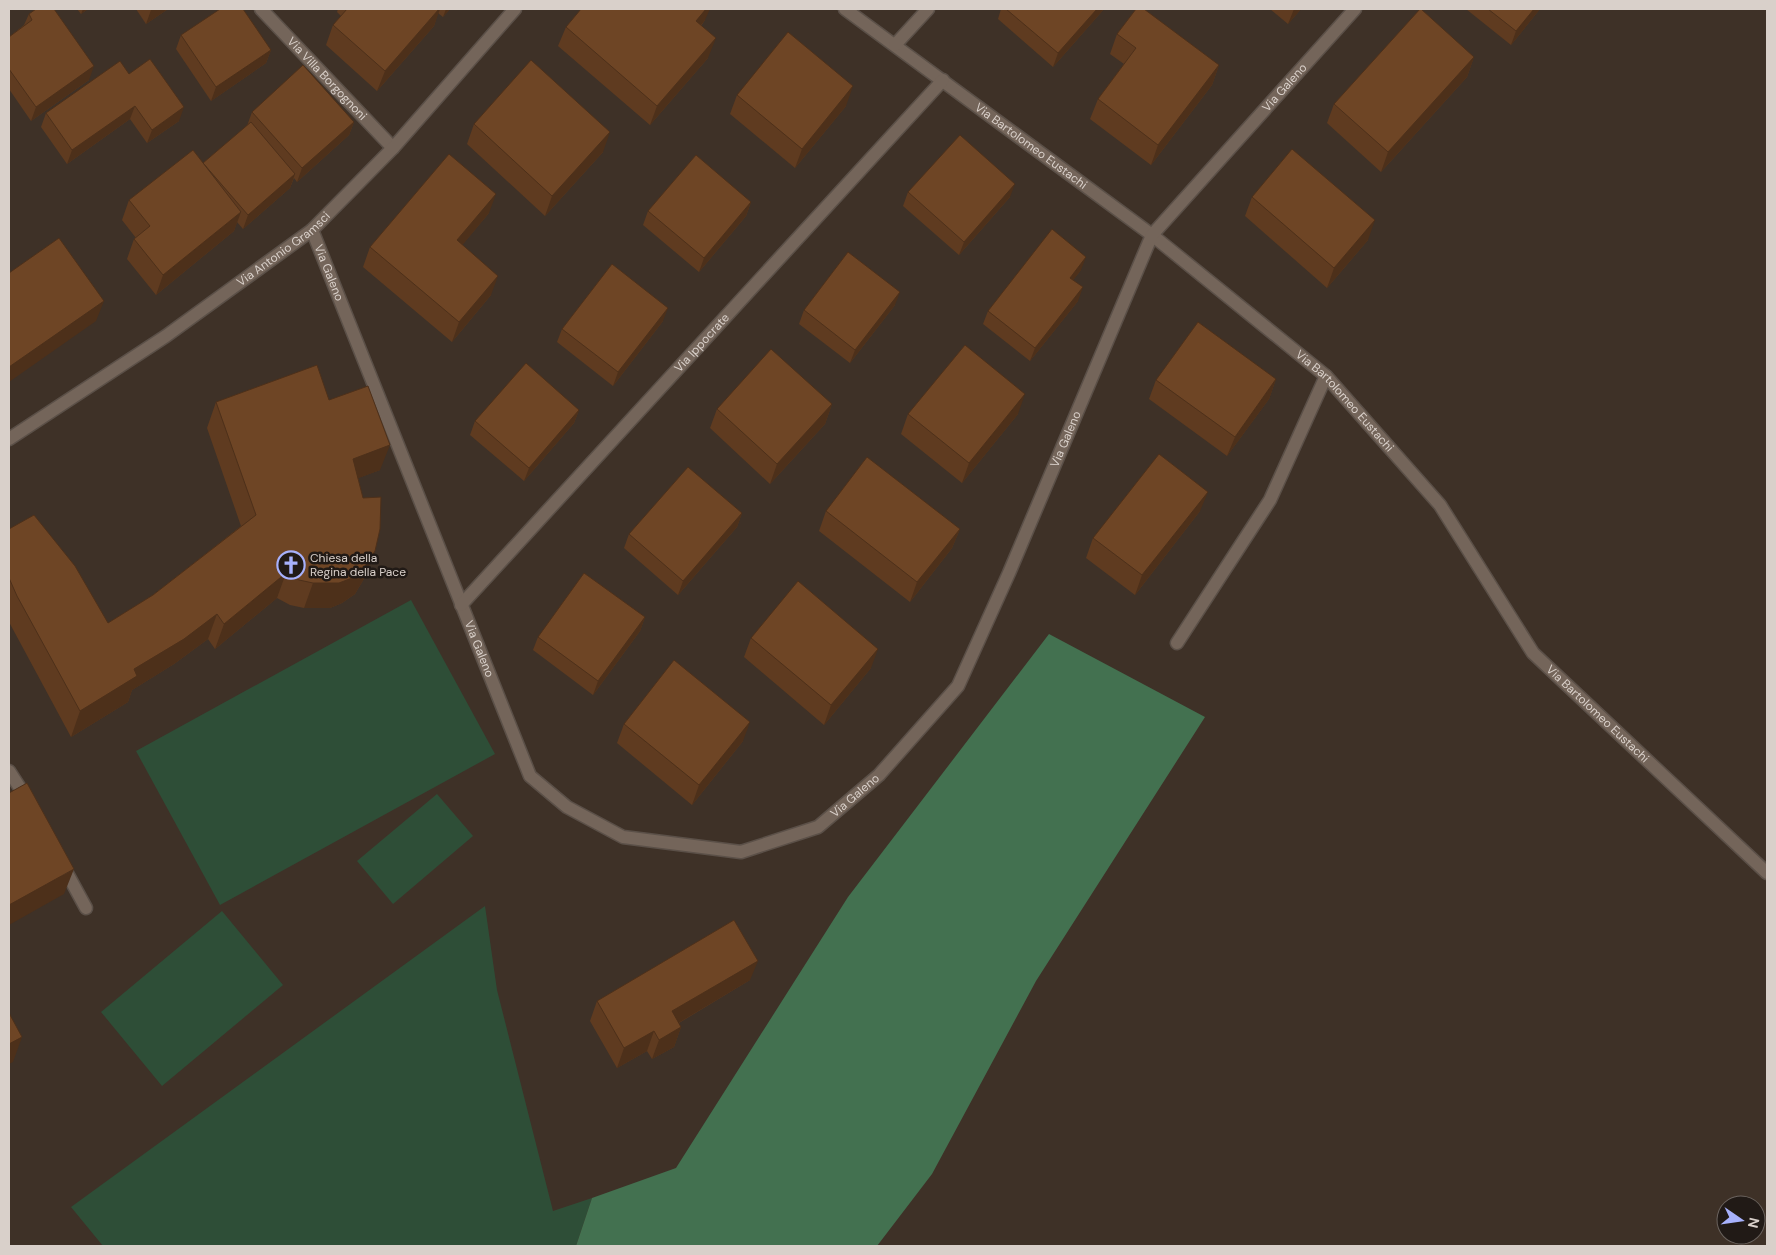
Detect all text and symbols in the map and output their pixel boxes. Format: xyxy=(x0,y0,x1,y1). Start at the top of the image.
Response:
street label: Via Villa Borgognoni xyxy=(284,34,371,124)
street label: Via Galeno xyxy=(1259,60,1310,115)
street label: Via Bartolomeo Eustachi xyxy=(972,99,1090,193)
street label: Via Antonio Gramsci xyxy=(234,208,334,290)
street label: Via Galeno xyxy=(311,242,348,303)
street label: Via Ippocrate xyxy=(671,310,733,376)
street label: Via Bartolomeo Eustachi xyxy=(1292,347,1397,455)
street label: Via Galeno xyxy=(1047,409,1085,470)
church icon: Chiesa della Regina della Pace xyxy=(276,550,306,580)
place label: Chiesa della Regina della Pace xyxy=(310,550,406,580)
street label: Via Galeno xyxy=(461,618,498,680)
street label: Via Bartolomeo Eustachi xyxy=(1543,662,1653,766)
street label: Via Galeno xyxy=(827,770,883,821)
north arrow xyxy=(1716,1195,1766,1245)
text: N xyxy=(1744,1216,1764,1230)

